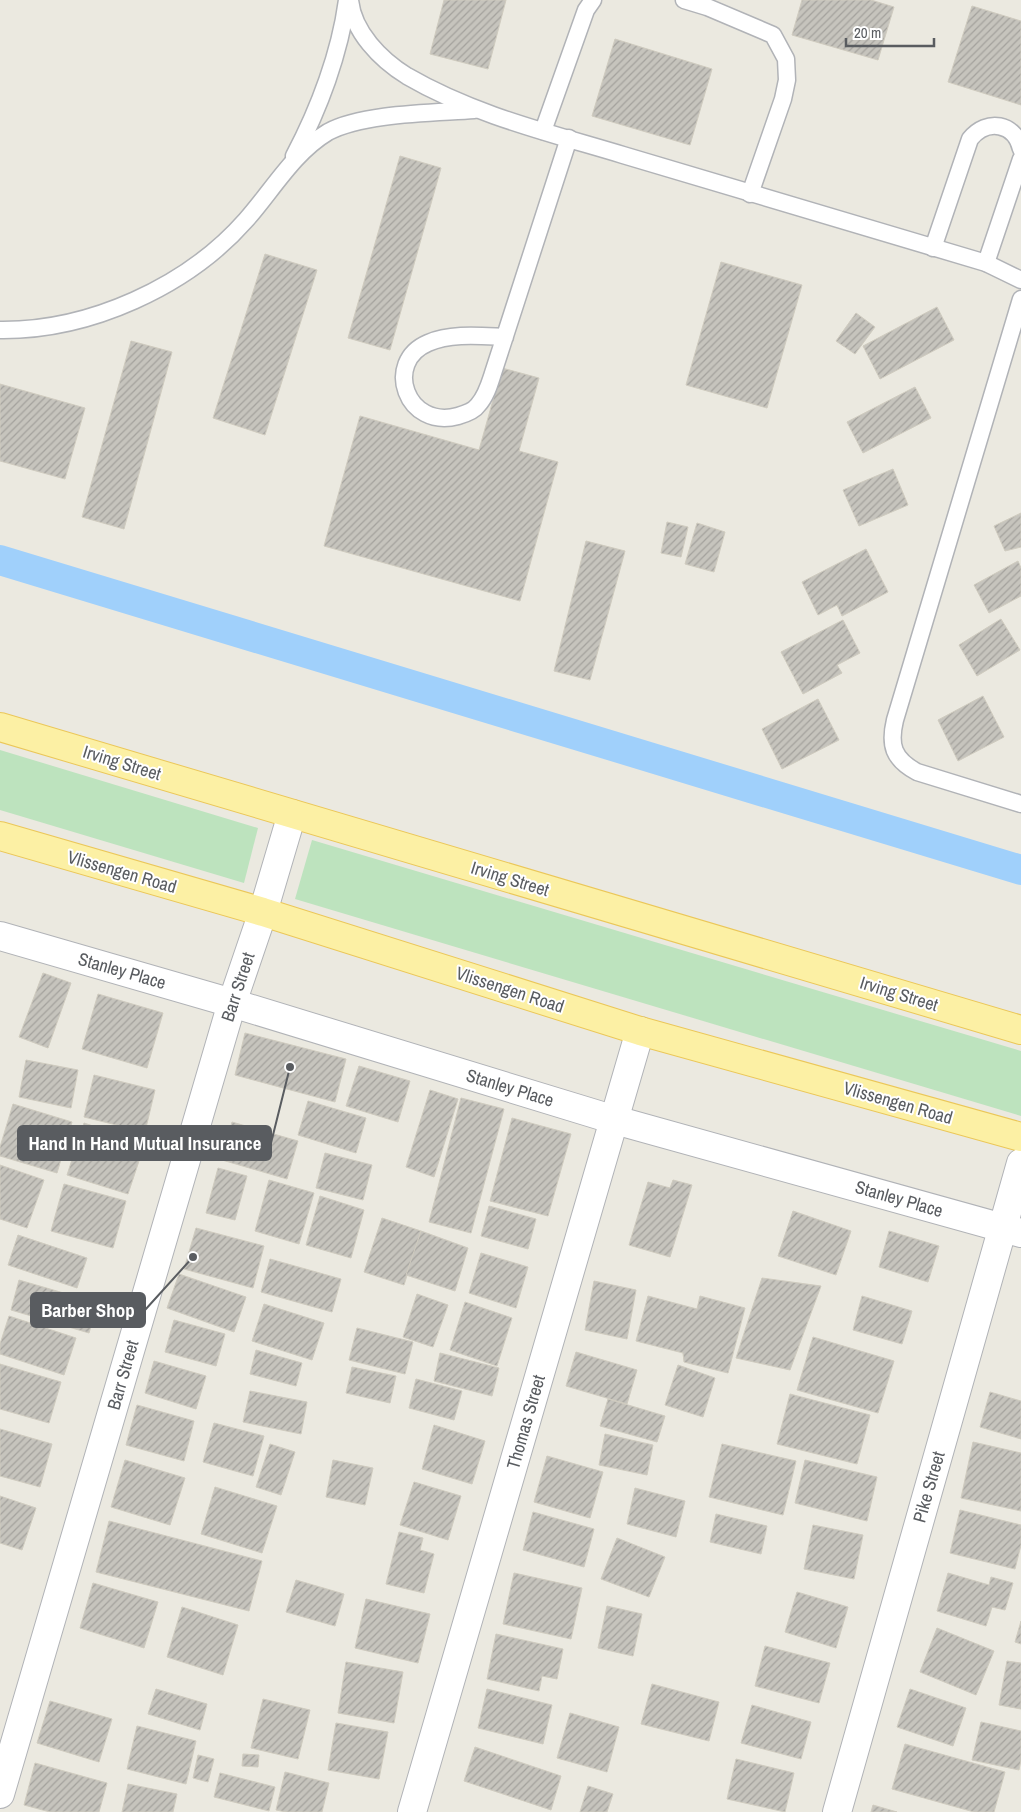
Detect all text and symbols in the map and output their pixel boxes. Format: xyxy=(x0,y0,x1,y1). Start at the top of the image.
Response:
scale bar xyxy=(846,15,934,47)
text: 20 m xyxy=(854,22,881,43)
street label: Irving Street xyxy=(80,739,164,786)
street label: Vlissengen Road xyxy=(65,844,180,899)
street label: Irving Street xyxy=(468,855,552,902)
street label: Stanley Place xyxy=(75,946,169,995)
street label: Barr Street xyxy=(215,949,260,1025)
street label: Vlissengen Road xyxy=(453,960,567,1019)
street label: Irving Street xyxy=(857,970,941,1017)
street label: Stanley Place xyxy=(463,1062,557,1113)
street label: Vlissengen Road xyxy=(841,1075,956,1130)
callout: Hand In Hand Mutual Insurance xyxy=(18,1126,271,1160)
text: Hand In Hand Mutual Insurance xyxy=(29,1130,262,1156)
street label: Stanley Place xyxy=(852,1174,946,1223)
callout: Barber Shop xyxy=(31,1293,145,1327)
text: Barber Shop xyxy=(41,1297,135,1323)
street label: Barr Street xyxy=(101,1337,144,1413)
street label: Thomas Street xyxy=(500,1372,551,1472)
street label: Pike Street xyxy=(906,1448,951,1525)

